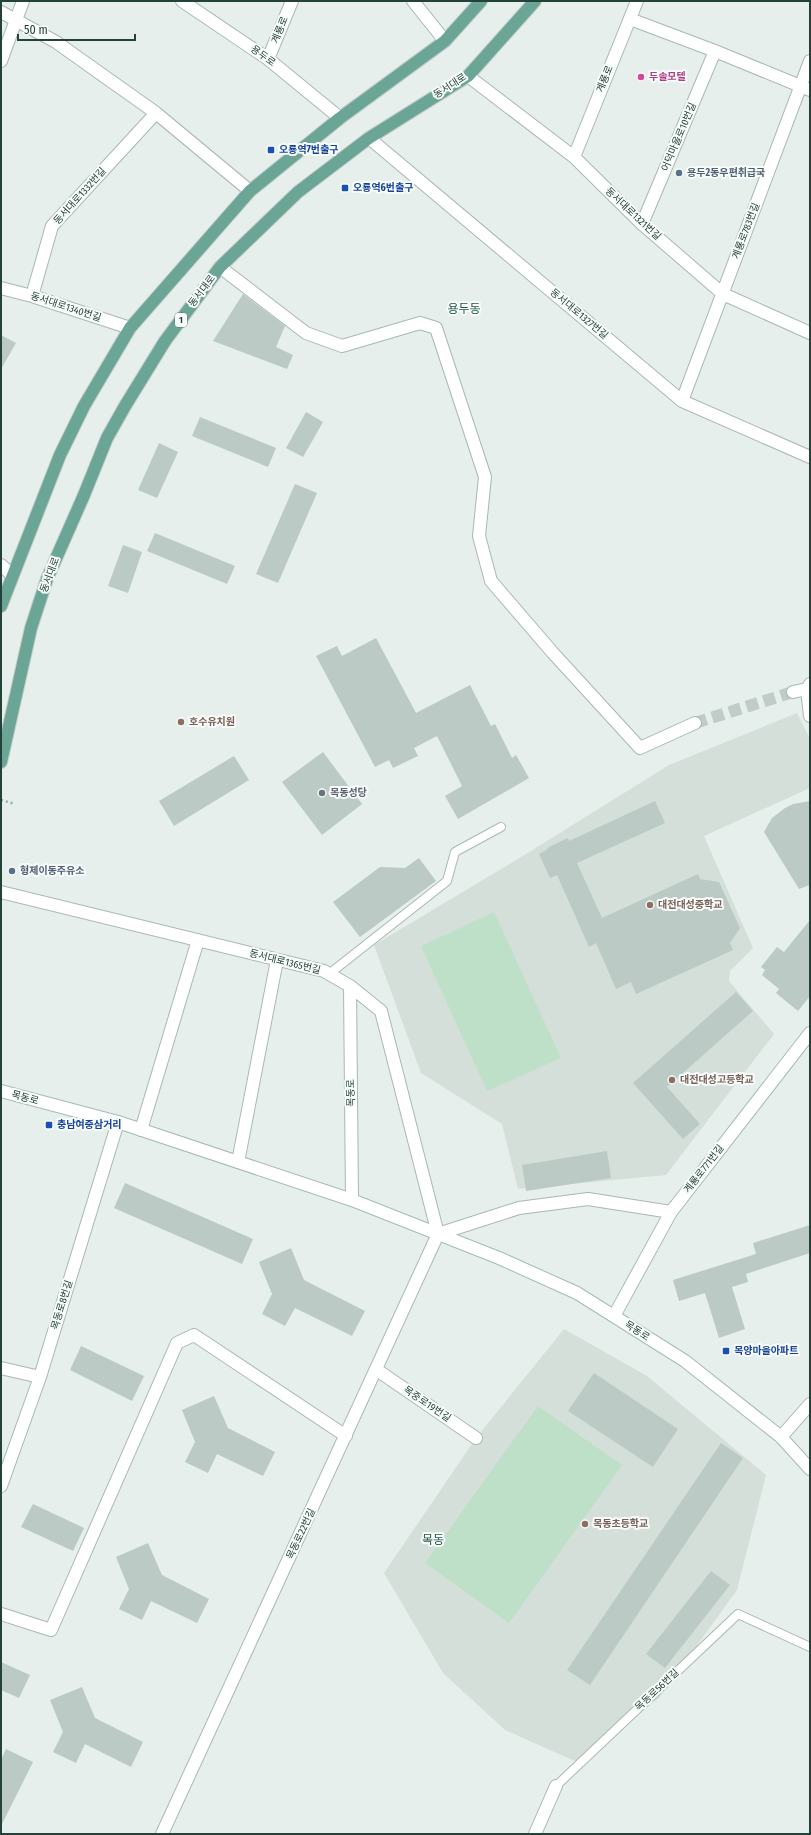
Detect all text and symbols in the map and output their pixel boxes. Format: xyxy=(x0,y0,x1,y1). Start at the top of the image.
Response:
street label: 계룡로 xyxy=(269,15,291,45)
scale bar xyxy=(18,16,135,42)
text: 50 m xyxy=(24,23,48,37)
street label: 용두로 xyxy=(248,43,278,69)
street label: 계룡로 xyxy=(594,64,616,94)
street label: 동서대로 xyxy=(431,71,469,101)
place label: 두솔모텔 xyxy=(649,71,686,83)
marker: 두솔모텔 xyxy=(636,72,646,82)
street label: 어덕마을로10번길 xyxy=(659,101,699,173)
place label: 오룡역7번출구 xyxy=(279,144,338,156)
marker: 오룡역7번출구 xyxy=(266,145,276,155)
street label: 동서대로1332번길 xyxy=(51,165,109,227)
place label: 용두2동우편취급국 xyxy=(687,166,765,179)
marker: 용두2동우편취급국 xyxy=(674,168,684,178)
place label: 오룡역6번출구 xyxy=(353,182,413,194)
marker: 오룡역6번출구 xyxy=(340,183,350,193)
street label: 동서대로1321번길 xyxy=(603,185,663,243)
street label: 계룡로783번길 xyxy=(730,201,762,261)
street label: 동서대로 xyxy=(186,273,218,309)
street label: 동서대로1327번길 xyxy=(548,286,610,342)
street label: 동서대로1340번길 xyxy=(29,290,103,324)
district label: 용두동 xyxy=(447,302,481,316)
road number: 1 xyxy=(175,313,187,327)
street label: 동서대로 xyxy=(38,556,62,594)
place label: 호수유치원 xyxy=(189,716,235,728)
marker: 호수유치원 xyxy=(176,717,186,727)
place label: 목동성당 xyxy=(330,787,367,799)
marker: 목동성당 xyxy=(317,788,327,798)
place label: 형제이동주유소 xyxy=(20,865,84,877)
marker: 형제이동주유소 xyxy=(7,866,17,876)
place label: 대전대성중학교 xyxy=(658,898,722,911)
marker: 대전대성중학교 xyxy=(645,900,655,910)
street label: 동서대로1365번길 xyxy=(248,947,322,977)
place label: 대전대성고등학교 xyxy=(680,1073,754,1086)
marker: 대전대성고등학교 xyxy=(667,1075,677,1085)
street label: 목동로 xyxy=(345,1079,357,1107)
street label: 목동로 xyxy=(10,1089,40,1107)
place label: 충남여중삼거리 xyxy=(57,1119,121,1131)
marker: 충남여중삼거리 xyxy=(44,1120,54,1130)
street label: 계룡로771번길 xyxy=(681,1142,727,1196)
street label: 목동로8번길 xyxy=(49,1279,75,1331)
street label: 목동로 xyxy=(622,1318,652,1344)
place label: 목양마을아파트 xyxy=(734,1345,798,1357)
marker: 목양마을아파트 xyxy=(721,1346,731,1356)
street label: 목중로19번길 xyxy=(401,1384,453,1424)
street label: 목동로22번길 xyxy=(284,1507,318,1561)
place label: 목동초등학교 xyxy=(593,1517,648,1530)
marker: 목동초등학교 xyxy=(580,1519,590,1529)
district label: 목동 xyxy=(422,1533,444,1547)
street label: 목동로56번길 xyxy=(633,1667,681,1713)

